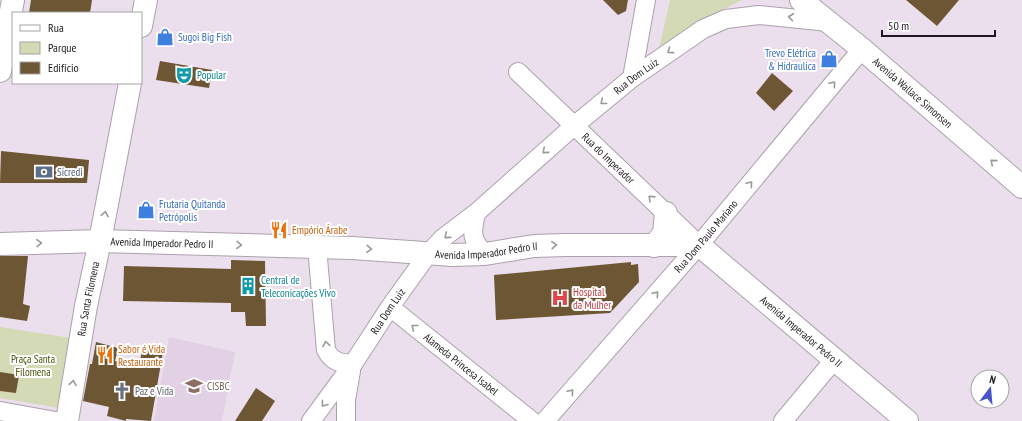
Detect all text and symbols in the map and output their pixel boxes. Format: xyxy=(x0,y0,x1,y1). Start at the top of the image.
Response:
legend xyxy=(12,12,142,84)
scale bar xyxy=(882,12,995,38)
one-way arrow xyxy=(788,13,794,22)
text: 50 m xyxy=(888,18,909,33)
text: Rua xyxy=(48,20,64,35)
shop icon: Sugoi Big Fish xyxy=(155,27,175,47)
place label: Sugoi Big Fish xyxy=(178,30,232,44)
text: Parque xyxy=(48,40,77,55)
one-way arrow xyxy=(667,46,674,53)
place label: Trevo Elétrica & Hidraulica xyxy=(765,46,816,73)
shop icon: Trevo Elétrica & Hidraulica xyxy=(819,49,839,69)
street label: Avenida Wallace Simonsen xyxy=(870,54,955,131)
street label: Rua Dom Luiz xyxy=(611,55,661,97)
text: Edifício xyxy=(48,60,79,75)
theatre icon: Popular xyxy=(174,65,194,85)
place label: Popular xyxy=(197,68,226,82)
one-way arrow xyxy=(828,81,835,89)
one-way arrow xyxy=(601,97,608,104)
street label: Rua do Imperador xyxy=(579,130,638,187)
one-way arrow xyxy=(543,147,550,154)
one-way arrow xyxy=(990,159,997,166)
bank icon: Sicredi xyxy=(34,162,54,182)
place label: Sicredi xyxy=(57,165,83,179)
one-way arrow xyxy=(745,181,752,189)
one-way arrow xyxy=(648,196,656,203)
place label: Frutaria Quitanda Petrópolis xyxy=(159,197,226,224)
street label: Rua Dom Paulo Mariano xyxy=(671,197,741,276)
shop icon: Frutaria Quitanda Petrópolis xyxy=(136,200,156,220)
one-way arrow xyxy=(101,211,109,217)
restaurant icon: Empório Árabe xyxy=(269,220,289,240)
place label: Empório Árabe xyxy=(292,223,348,237)
one-way arrow xyxy=(444,231,451,238)
street label: Avenida Imperador Pedro II xyxy=(110,234,214,251)
one-way arrow xyxy=(36,239,42,247)
street label: Avenida Imperador Pedro II xyxy=(435,239,538,262)
one-way arrow xyxy=(236,241,242,249)
one-way arrow xyxy=(551,241,557,250)
one-way arrow xyxy=(366,245,372,254)
street label: Rua Santa Filomena xyxy=(74,260,102,337)
place label: Central de Teleconicações Vivo xyxy=(261,273,336,300)
building icon: Central de Teleconicações Vivo xyxy=(238,276,258,296)
street label: Rua Dom Luiz xyxy=(367,285,408,337)
place label: Hospital da Mulher xyxy=(573,285,611,312)
hospital icon: Hospital da Mulher xyxy=(550,288,570,308)
one-way arrow xyxy=(652,291,659,298)
street label: Avenida Imperador Pedro II xyxy=(757,293,845,370)
one-way arrow xyxy=(412,324,419,331)
street label: Alameda Princesa Isabel xyxy=(421,330,501,398)
one-way arrow xyxy=(322,341,331,347)
place label: Sabor é Vida Restaurante xyxy=(118,342,165,369)
restaurant icon: Sabor é Vida Restaurante xyxy=(95,345,115,365)
park label: Praça Santa Filomena xyxy=(11,352,55,379)
north arrow xyxy=(970,369,1010,409)
text: N xyxy=(988,372,998,387)
school or university icon: CISBC xyxy=(184,376,204,396)
one-way arrow xyxy=(68,379,77,386)
place label: CISBC xyxy=(207,379,230,393)
church icon: Paz e Vida xyxy=(112,381,132,401)
place label: Paz e Vida xyxy=(135,384,173,398)
one-way arrow xyxy=(566,389,573,396)
one-way arrow xyxy=(321,400,329,407)

